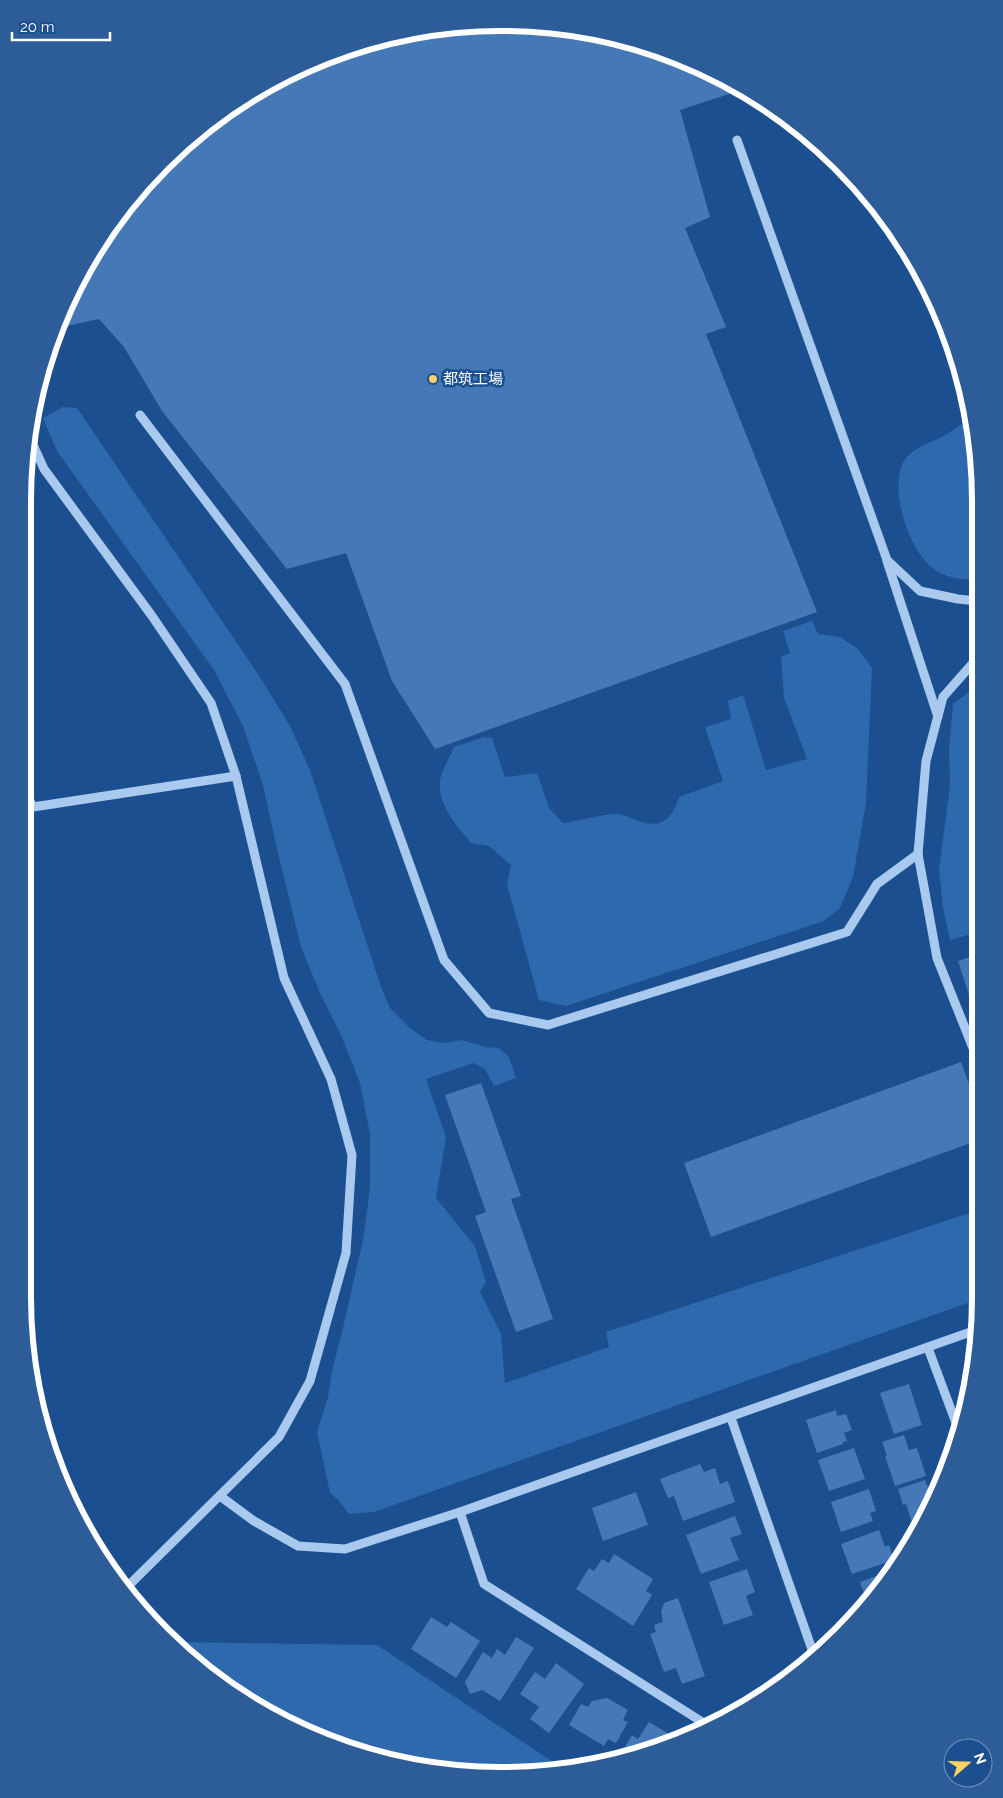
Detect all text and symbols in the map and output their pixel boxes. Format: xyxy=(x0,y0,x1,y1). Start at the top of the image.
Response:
scale bar xyxy=(12,10,110,42)
text: 20 m xyxy=(20,18,55,36)
place label: 都筑工場 xyxy=(443,370,503,388)
marker: 都筑工場 xyxy=(427,373,439,385)
north arrow xyxy=(943,1738,993,1788)
text: N xyxy=(971,1751,990,1766)

